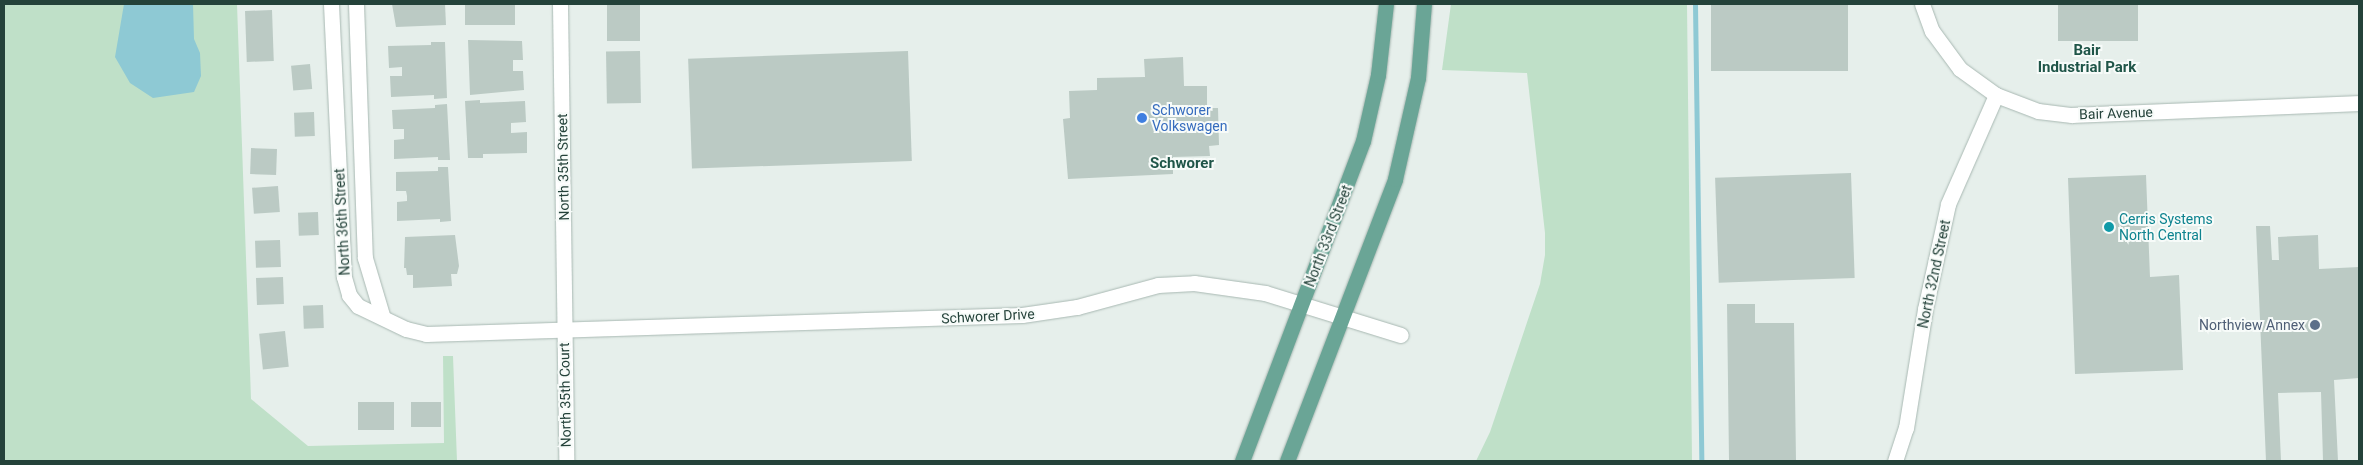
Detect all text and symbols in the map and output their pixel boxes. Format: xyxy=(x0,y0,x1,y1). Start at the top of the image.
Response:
district label: Bair Industrial Park xyxy=(2038,41,2136,76)
place label: Schworer Volkswagen xyxy=(1152,102,1227,134)
street label: Bair Avenue xyxy=(2079,103,2153,123)
marker: Schworer Volkswagen xyxy=(1136,112,1148,124)
street label: North 35th Street xyxy=(554,113,572,221)
district label: Schworer xyxy=(1150,155,1214,173)
street label: North 36th Street xyxy=(331,168,353,276)
street label: North 33rd Street xyxy=(1301,183,1355,289)
place label: Cerris Systems North Central xyxy=(2119,211,2213,243)
street label: North 32nd Street xyxy=(1914,218,1954,330)
marker: Cerris Systems North Central xyxy=(2103,221,2115,233)
street label: Schworer Drive xyxy=(941,305,1035,327)
place label: Northview Annex xyxy=(2199,317,2305,333)
marker: Northview Annex xyxy=(2309,319,2321,331)
street label: North 35th Court xyxy=(556,342,574,448)

